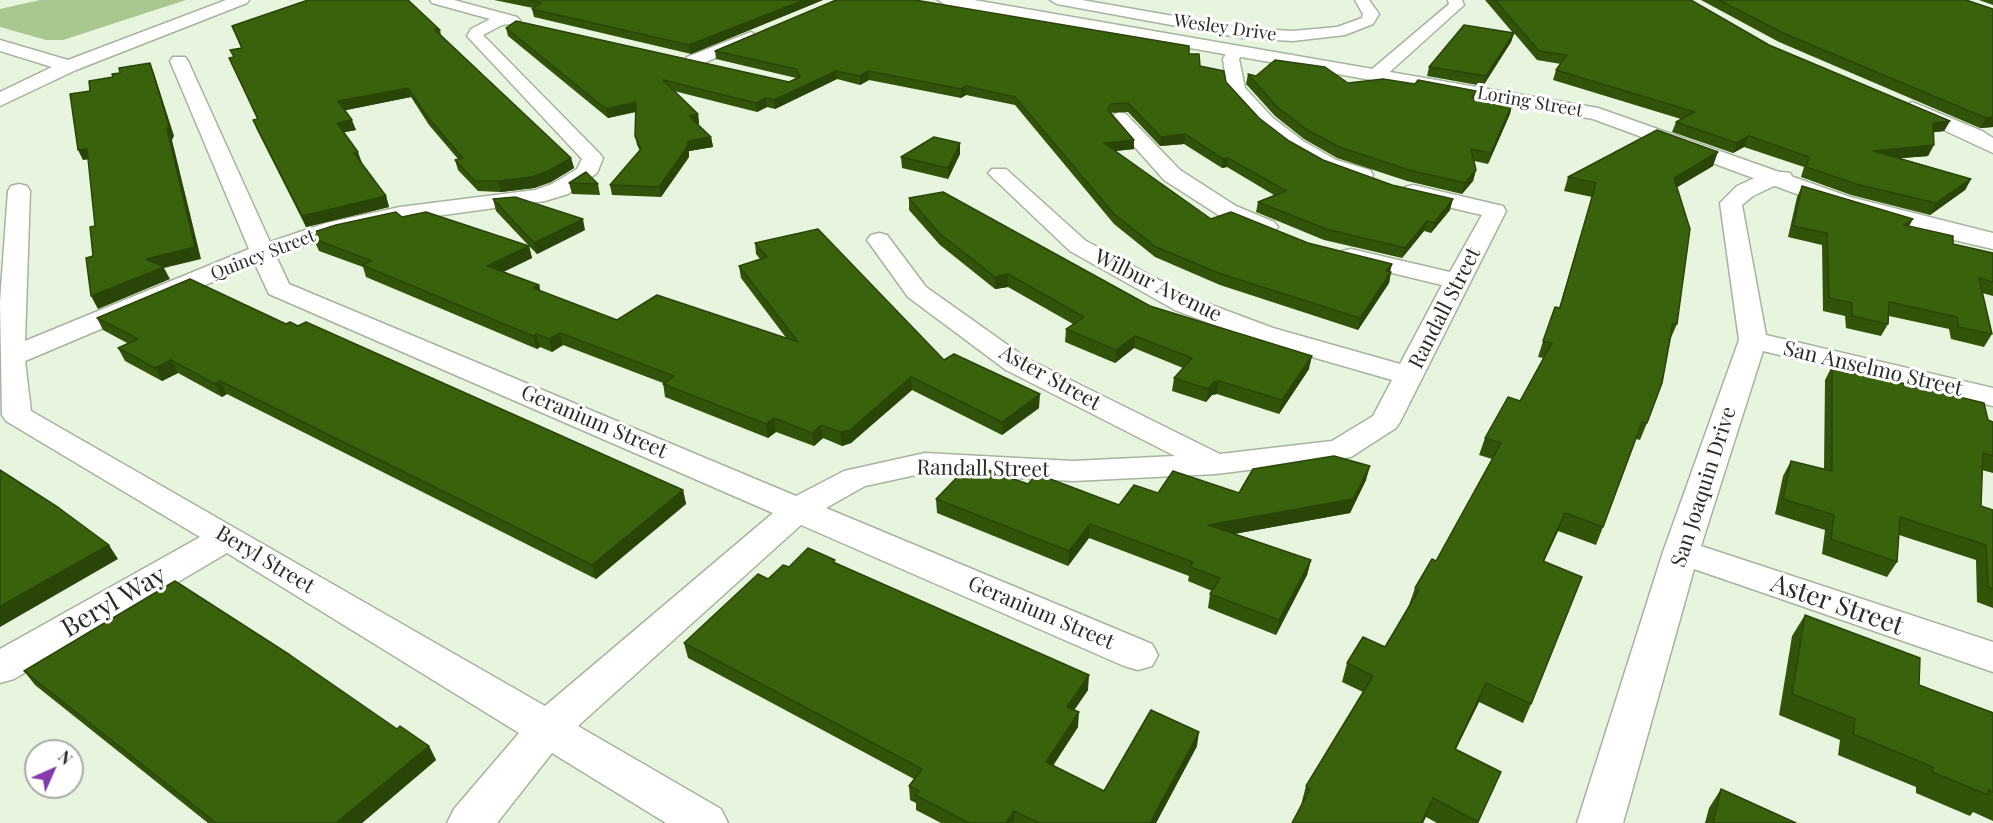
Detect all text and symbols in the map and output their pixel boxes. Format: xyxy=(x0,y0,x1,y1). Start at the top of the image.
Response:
street label: Wesley Drive xyxy=(1172,10,1278,46)
street label: Loring Street xyxy=(1476,82,1584,122)
street label: Quincy Street xyxy=(208,225,318,285)
street label: Randall Street xyxy=(1404,243,1486,373)
street label: Wilbur Avenue xyxy=(1090,244,1226,328)
street label: San Anselmo Street xyxy=(1781,336,1965,402)
street label: Aster Street xyxy=(995,340,1105,416)
street label: Geranium Street xyxy=(517,380,671,464)
street label: San Joaquin Drive xyxy=(1666,404,1742,570)
street label: Randall Street xyxy=(916,455,1050,483)
street label: Beryl Street xyxy=(211,521,319,599)
street label: Beryl Way xyxy=(56,560,172,644)
street label: Aster Street xyxy=(1767,568,1907,642)
street label: Geranium Street xyxy=(964,571,1118,655)
north arrow xyxy=(24,739,84,799)
text: N xyxy=(54,746,77,769)

